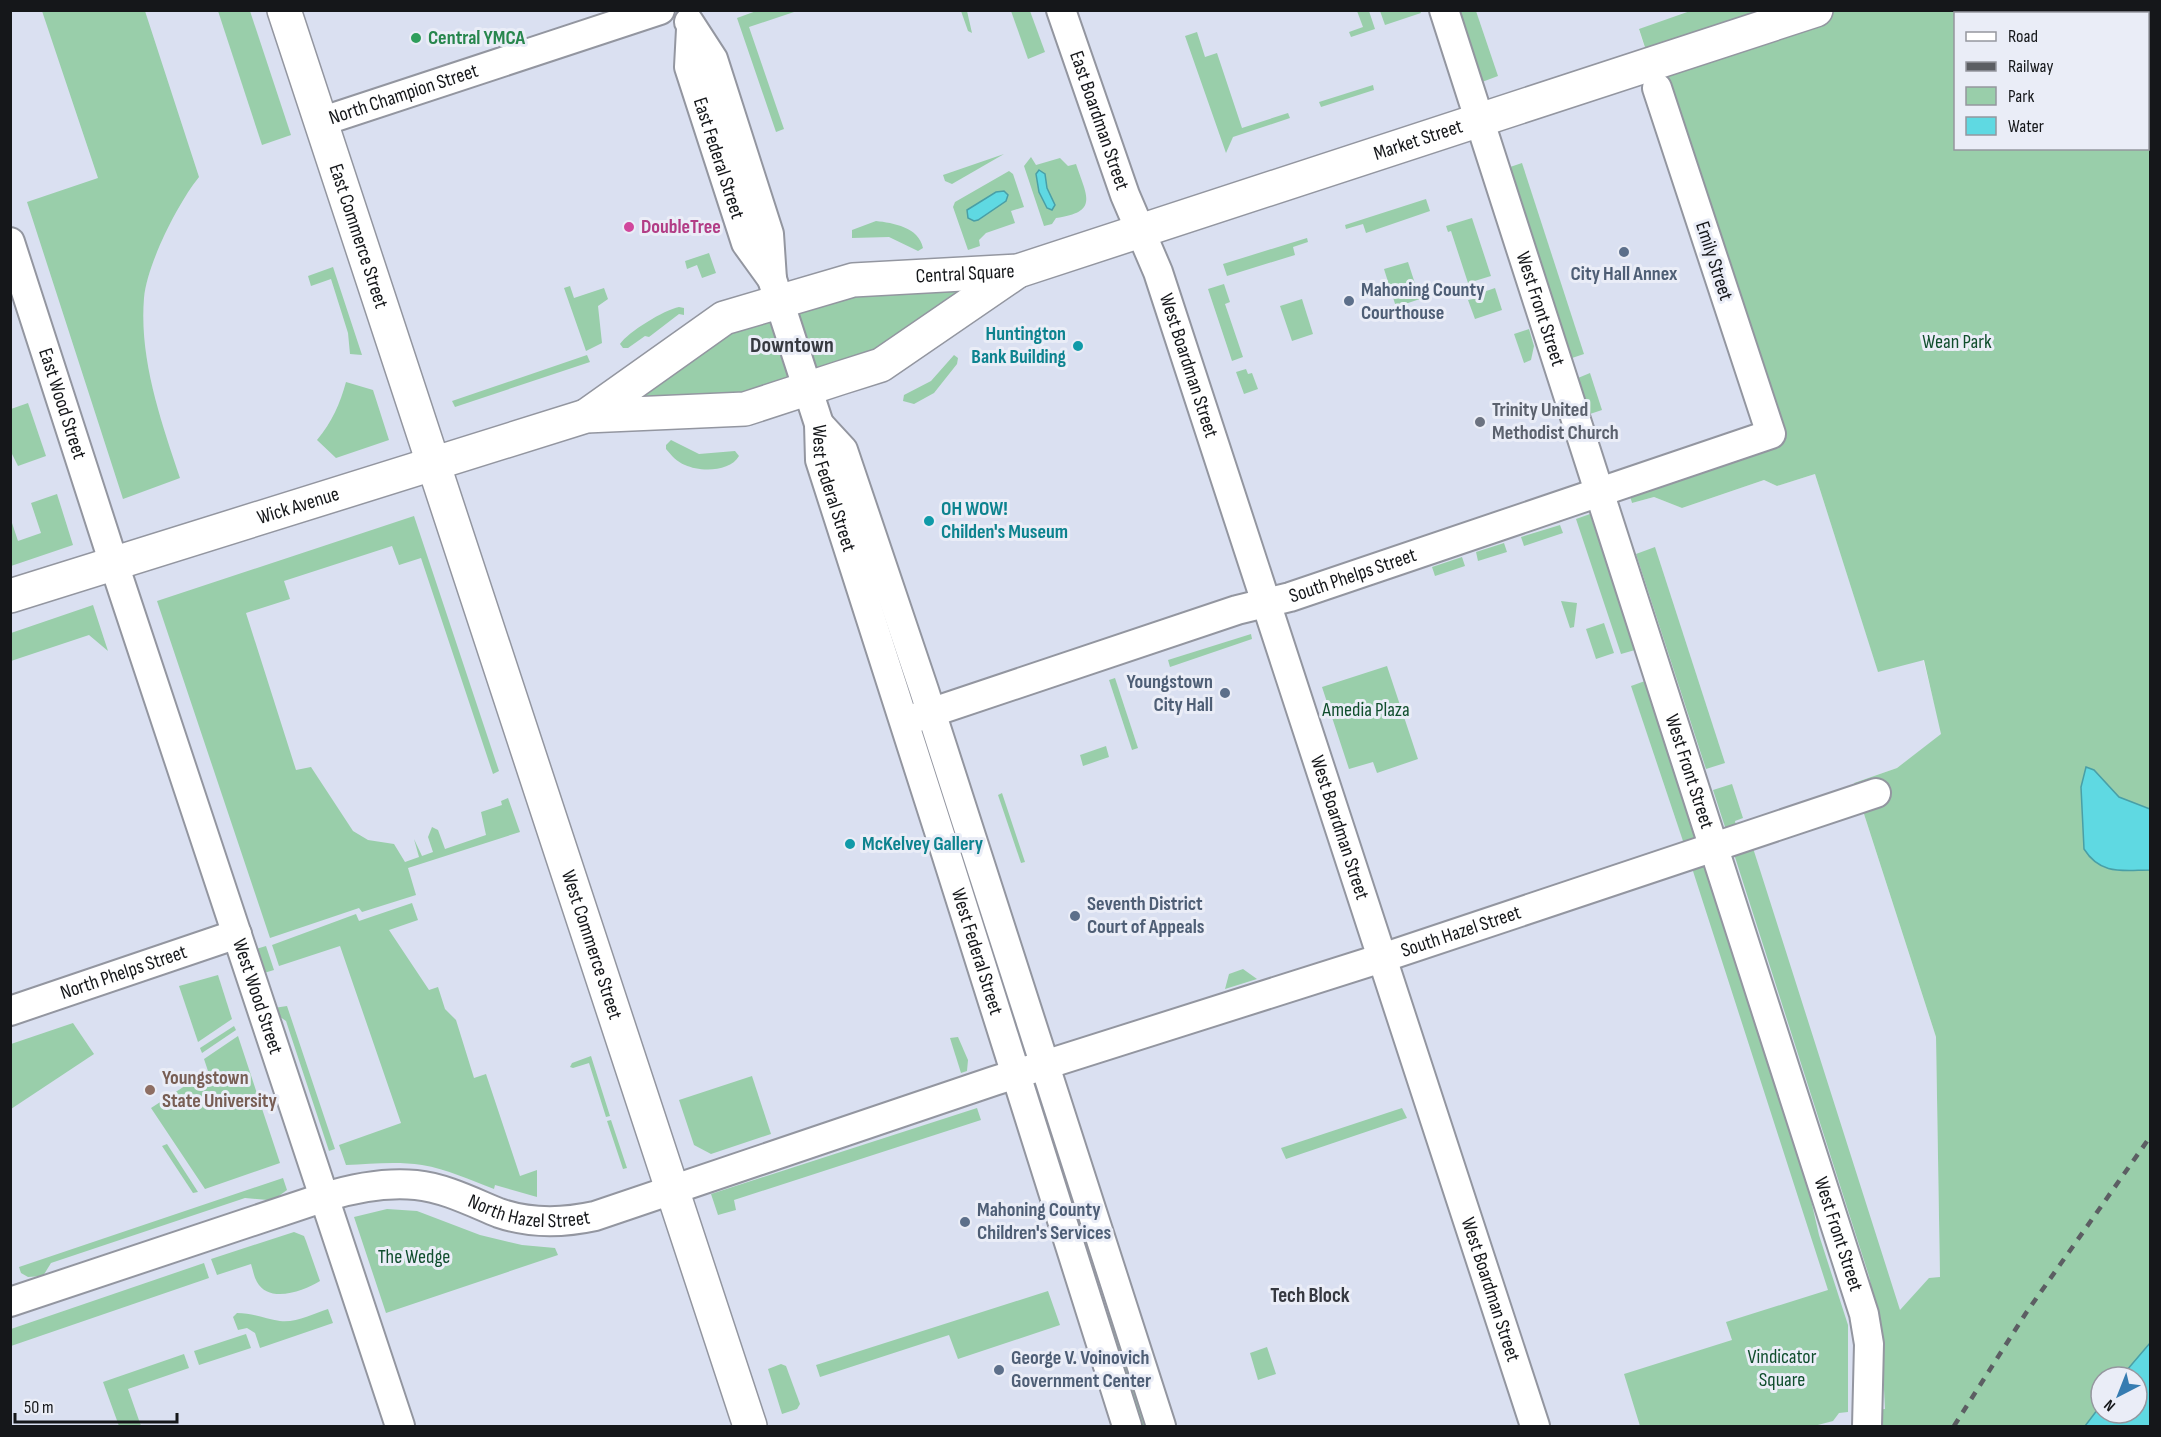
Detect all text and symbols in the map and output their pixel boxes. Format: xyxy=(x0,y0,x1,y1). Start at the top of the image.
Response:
legend xyxy=(1954,12,2149,150)
place label: Central YMCA xyxy=(428,26,526,50)
text: Road xyxy=(2008,26,2038,47)
marker: Central YMCA xyxy=(409,31,423,45)
street label: East Boardman Street xyxy=(1064,48,1134,193)
text: Railway xyxy=(2008,56,2053,77)
street label: North Champion Street xyxy=(326,59,481,130)
text: Park xyxy=(2008,86,2034,107)
street label: East Federal Street xyxy=(688,95,749,222)
street label: Market Street xyxy=(1371,114,1466,166)
text: Water xyxy=(2008,116,2044,137)
street label: East Commerce Street xyxy=(323,161,393,311)
place label: DoubleTree xyxy=(641,215,721,239)
street label: Emily Street xyxy=(1690,218,1738,304)
marker: DoubleTree xyxy=(622,220,636,234)
marker: City Hall Annex xyxy=(1617,245,1631,259)
street label: West Front Street xyxy=(1511,249,1570,369)
street label: Central Square xyxy=(915,259,1015,289)
place label: City Hall Annex xyxy=(1571,262,1678,286)
place label: Mahoning County Courthouse xyxy=(1361,278,1485,325)
street label: West Boardman Street xyxy=(1154,290,1223,441)
marker: Mahoning County Courthouse xyxy=(1342,294,1356,308)
place label: Huntington Bank Building xyxy=(971,322,1067,369)
park label: Wean Park xyxy=(1922,330,1992,354)
district label: Downtown xyxy=(750,332,834,359)
marker: Huntington Bank Building xyxy=(1071,339,1085,353)
street label: East Wood Street xyxy=(33,345,91,462)
place label: Trinity United Methodist Church xyxy=(1492,398,1619,445)
marker: Trinity United Methodist Church xyxy=(1473,415,1487,429)
street label: West Federal Street xyxy=(807,424,861,555)
street label: Wick Avenue xyxy=(254,482,342,530)
place label: OH WOW! Childen's Museum xyxy=(941,497,1068,544)
marker: OH WOW! Childen's Museum xyxy=(922,514,936,528)
street label: South Phelps Street xyxy=(1286,543,1420,608)
place label: Youngstown City Hall xyxy=(1126,670,1213,717)
marker: Youngstown City Hall xyxy=(1218,686,1232,700)
park label: Amedia Plaza xyxy=(1321,698,1410,722)
street label: West Front Street xyxy=(1660,711,1719,832)
street label: West Boardman Street xyxy=(1305,752,1374,903)
place label: McKelvey Gallery xyxy=(862,832,984,856)
marker: McKelvey Gallery xyxy=(843,837,857,851)
street label: West Commerce Street xyxy=(556,867,627,1022)
street label: West Federal Street xyxy=(946,885,1008,1018)
place label: Seventh District Court of Appeals xyxy=(1087,892,1205,939)
street label: South Hazel Street xyxy=(1398,900,1524,963)
marker: Seventh District Court of Appeals xyxy=(1068,909,1082,923)
street label: West Wood Street xyxy=(227,936,288,1057)
street label: North Phelps Street xyxy=(57,940,190,1005)
place label: Youngstown State University xyxy=(162,1066,278,1113)
marker: Youngstown State University xyxy=(143,1083,157,1097)
street label: West Front Street xyxy=(1809,1174,1868,1294)
street label: North Hazel Street xyxy=(464,1189,592,1233)
place label: Mahoning County Children's Services xyxy=(977,1198,1112,1245)
street label: West Boardman Street xyxy=(1456,1214,1525,1365)
marker: Mahoning County Children's Services xyxy=(958,1215,972,1229)
park label: The Wedge xyxy=(378,1245,450,1269)
district label: Tech Block xyxy=(1270,1283,1350,1308)
park label: Vindicator Square xyxy=(1748,1345,1817,1392)
place label: George V. Voinovich Government Center xyxy=(1011,1346,1151,1393)
marker: George V. Voinovich Government Center xyxy=(992,1363,1006,1377)
north arrow xyxy=(2089,1365,2149,1425)
scale bar xyxy=(15,1386,177,1424)
text: N xyxy=(2100,1395,2119,1415)
text: 50 m xyxy=(24,1397,54,1418)

